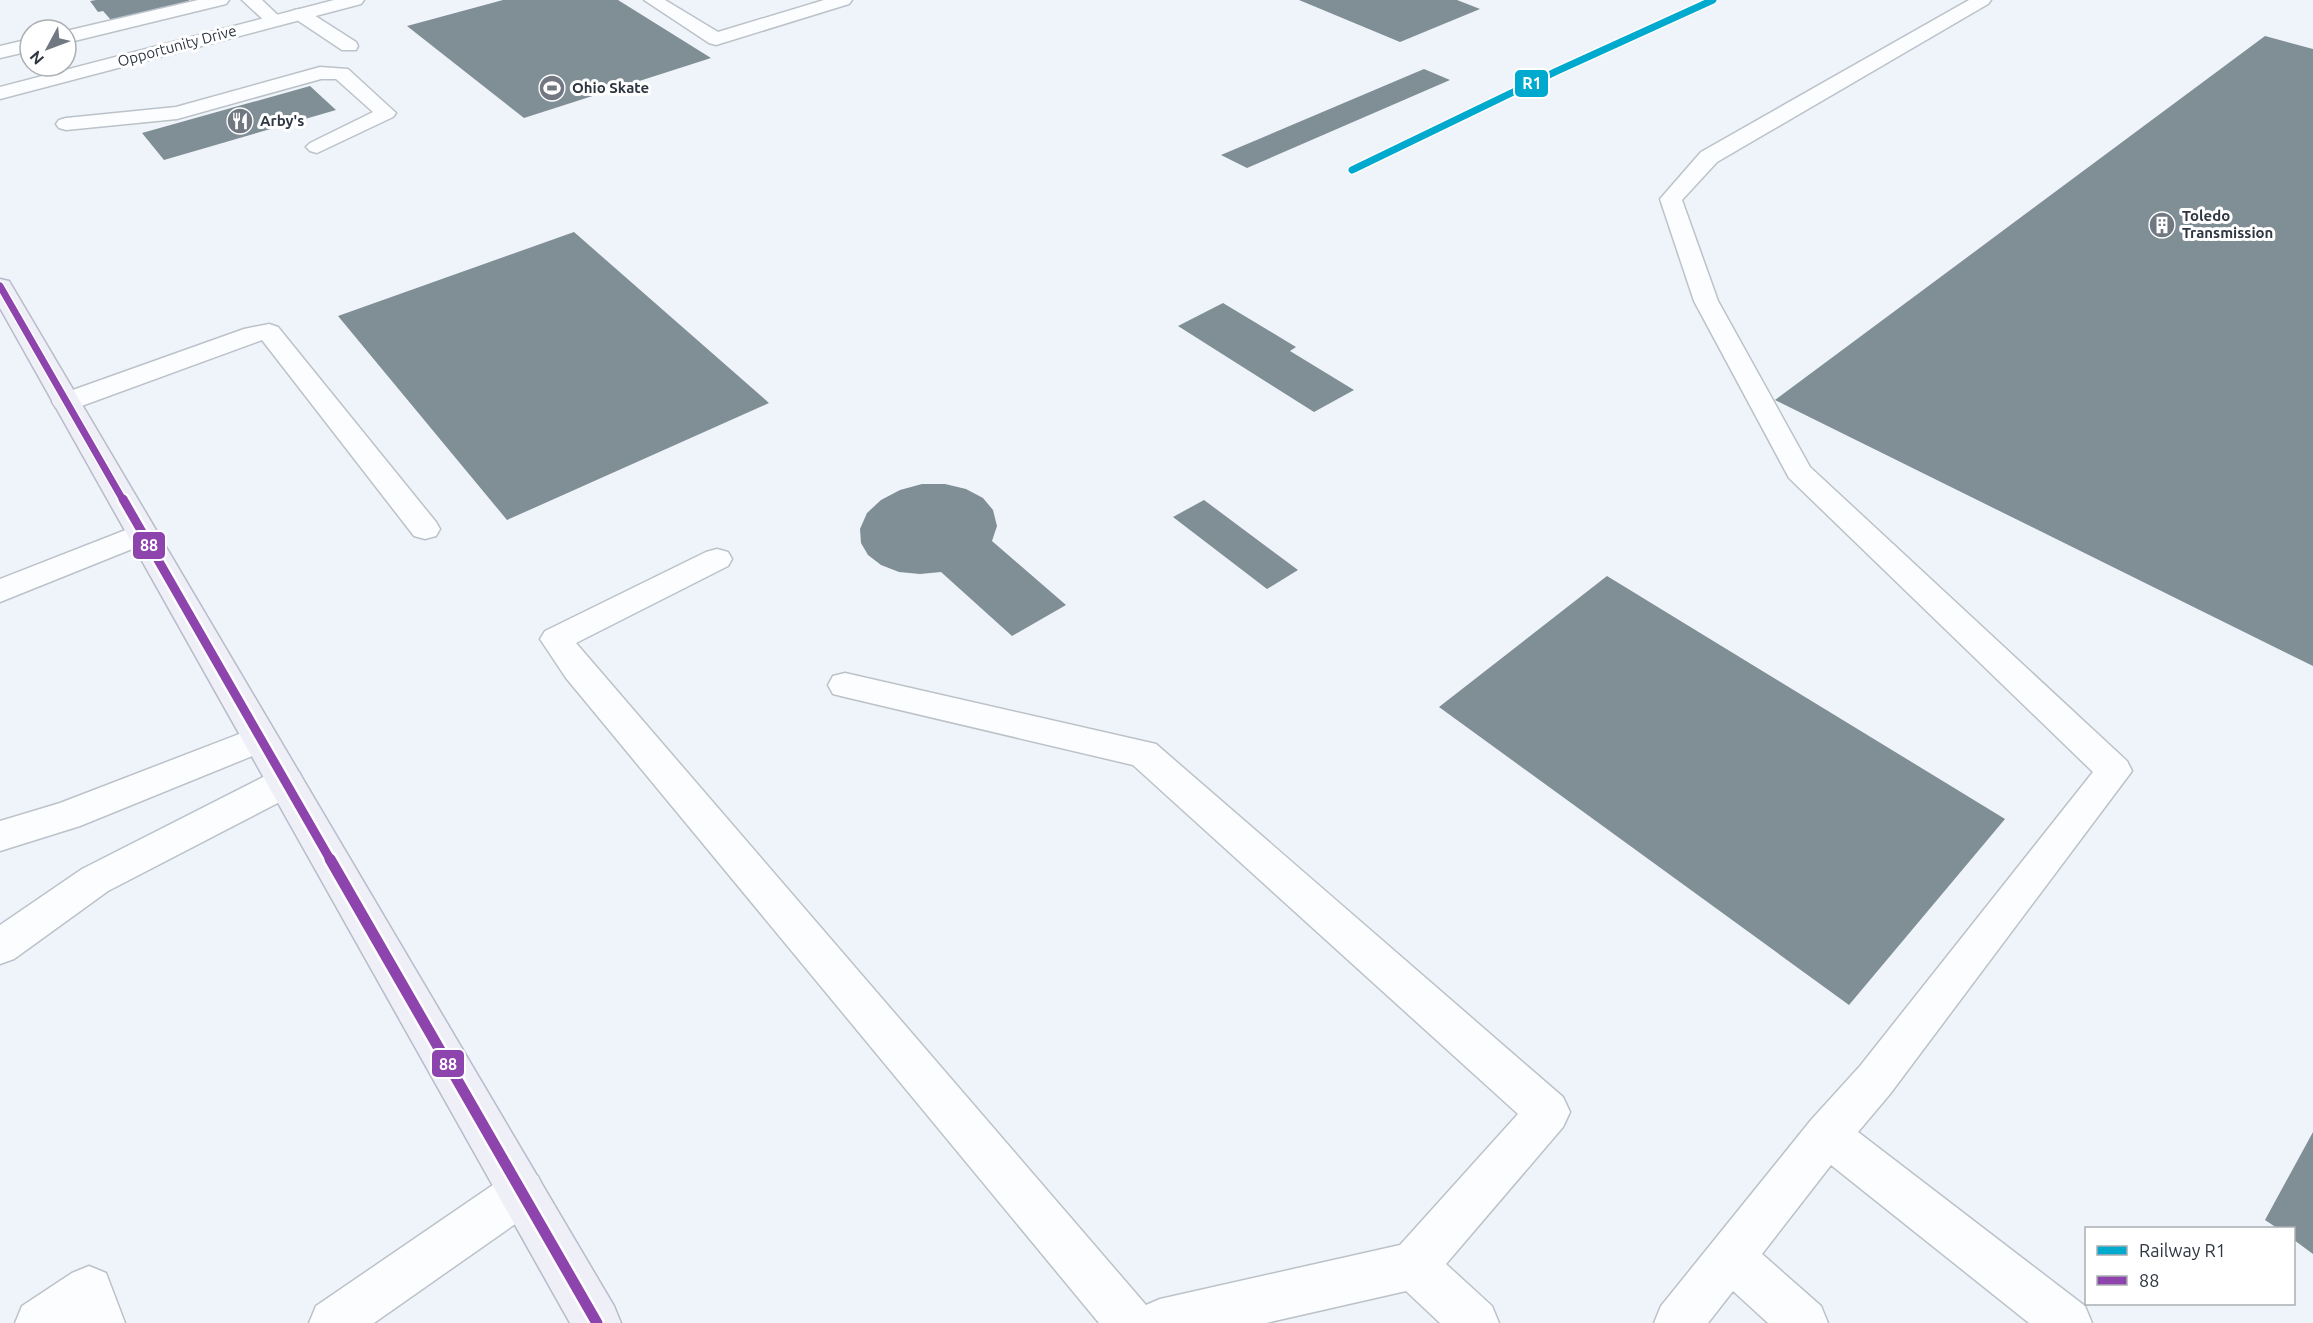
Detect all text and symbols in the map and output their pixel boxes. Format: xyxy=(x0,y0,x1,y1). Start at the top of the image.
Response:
north arrow xyxy=(18,18,78,78)
street label: Opportunity Drive xyxy=(116,21,238,70)
text: N xyxy=(26,47,47,68)
line badge: R1 xyxy=(1514,69,1549,98)
sports icon: Ohio Skate xyxy=(537,73,567,103)
text: R1 xyxy=(1522,74,1542,92)
place label: Ohio Skate xyxy=(572,79,649,96)
restaurant icon: Arby's xyxy=(225,106,255,136)
place label: Arby's xyxy=(260,112,304,129)
place label: Toledo Transmission xyxy=(2182,207,2273,241)
building icon: Toledo Transmission xyxy=(2147,210,2177,240)
line badge: 88 xyxy=(132,531,166,560)
text: 88 xyxy=(140,536,158,554)
line badge: 88 xyxy=(431,1049,465,1078)
text: 88 xyxy=(439,1055,457,1073)
legend xyxy=(2085,1227,2295,1305)
text: Railway R1 xyxy=(2139,1240,2226,1260)
text: 88 xyxy=(2139,1270,2159,1290)

